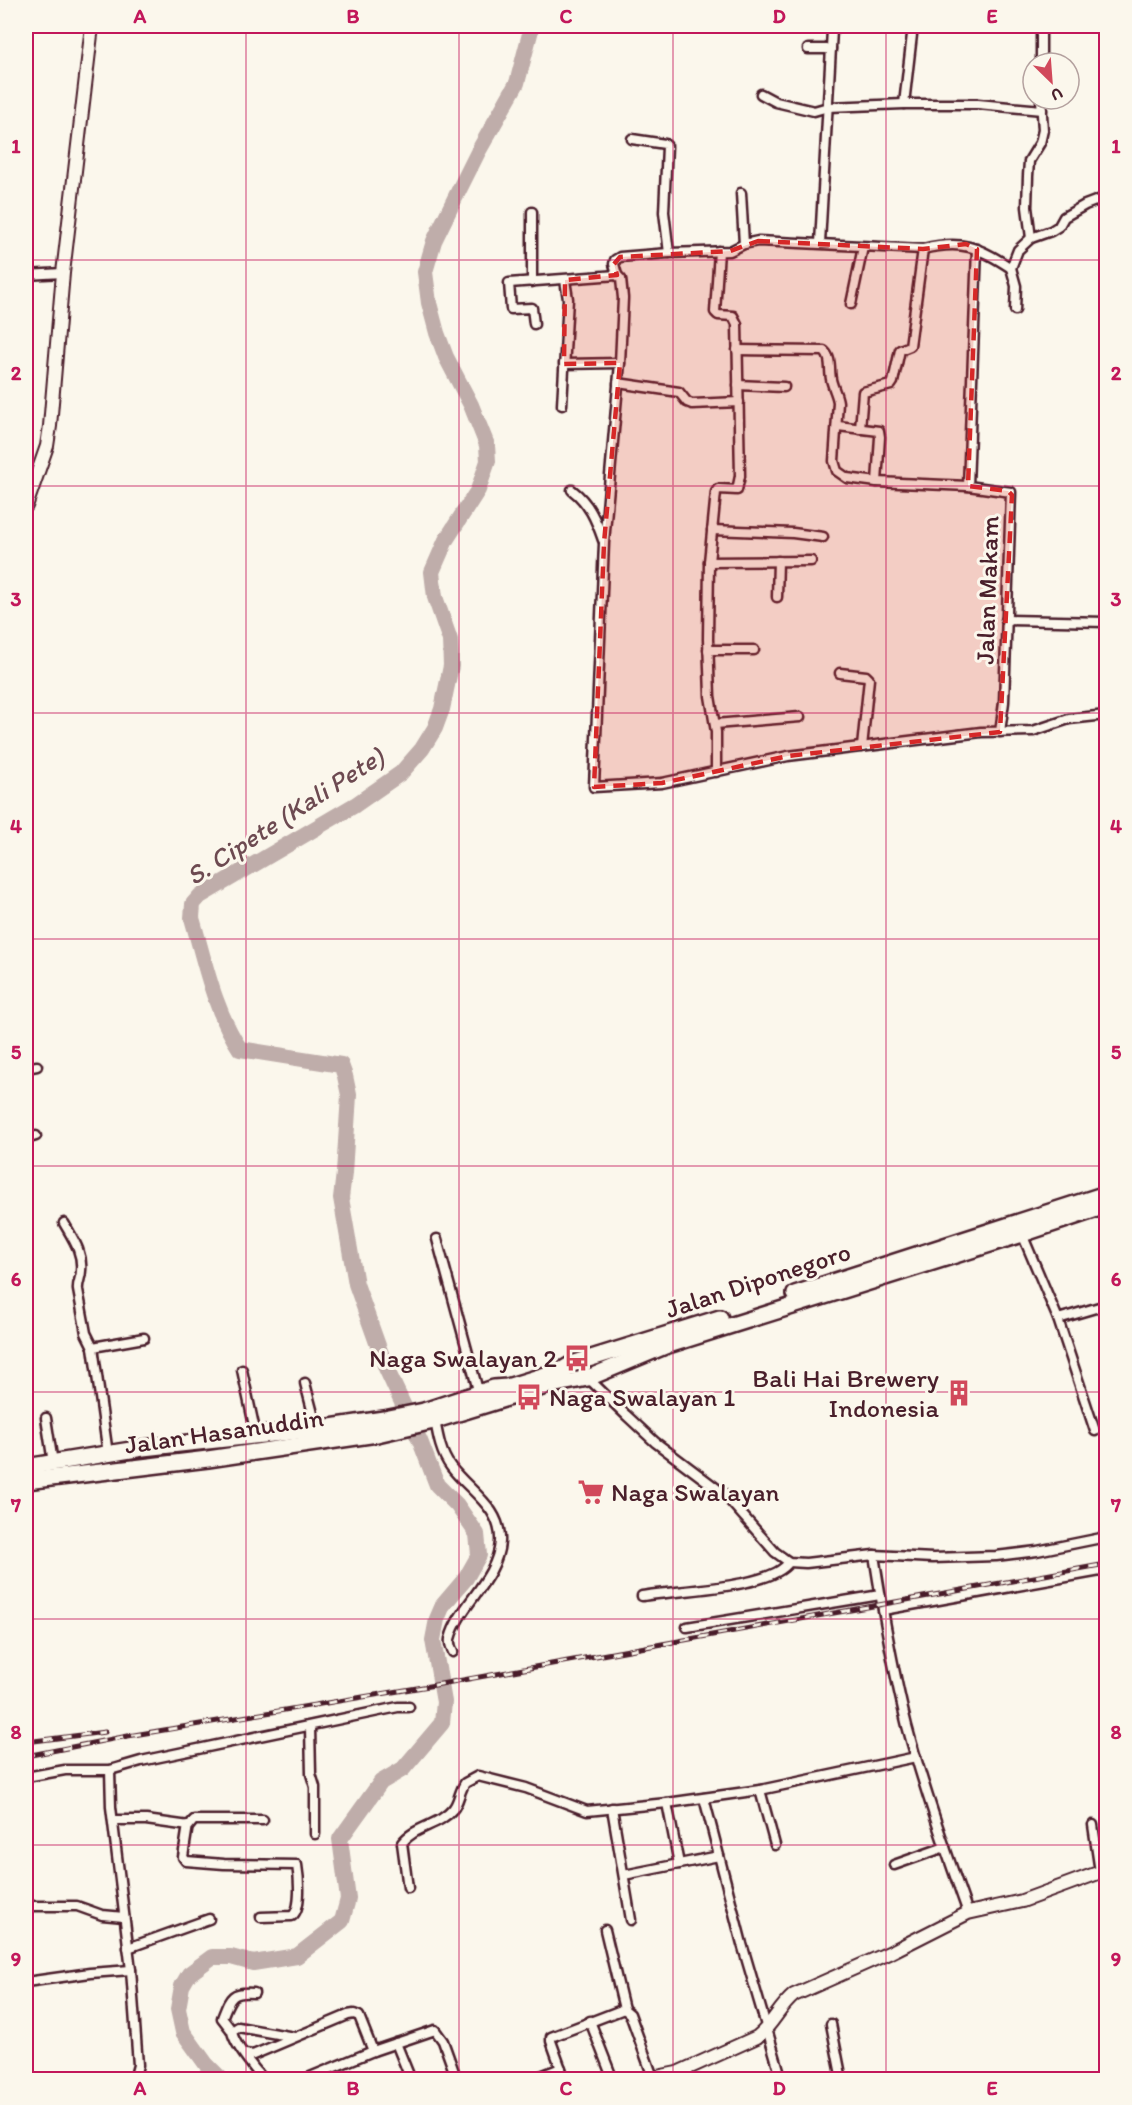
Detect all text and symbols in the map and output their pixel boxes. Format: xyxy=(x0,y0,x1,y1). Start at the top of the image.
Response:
text: A xyxy=(133,4,147,28)
text: B xyxy=(347,4,360,28)
text: C xyxy=(560,4,573,28)
text: D xyxy=(772,4,786,28)
text: E xyxy=(986,4,998,28)
north arrow xyxy=(1021,51,1081,111)
text: U xyxy=(1048,83,1066,105)
text: 1 xyxy=(11,134,21,158)
text: 1 xyxy=(1111,134,1121,158)
text: 2 xyxy=(11,361,22,385)
text: 2 xyxy=(1111,361,1122,385)
street label: Jalan Makam xyxy=(968,515,1006,665)
text: 3 xyxy=(11,587,22,611)
text: 3 xyxy=(1111,587,1122,611)
water label: S. Cipete (Kali Pete) xyxy=(180,739,391,892)
text: 4 xyxy=(10,814,22,838)
text: 4 xyxy=(1110,814,1122,838)
text: 5 xyxy=(11,1040,22,1064)
text: 5 xyxy=(1111,1040,1122,1064)
street label: Jalan Diponegoro xyxy=(661,1235,855,1325)
text: 6 xyxy=(11,1267,22,1291)
text: 6 xyxy=(1111,1267,1122,1291)
place label: Naga Swalayan 2 xyxy=(369,1342,557,1374)
bus stop icon: Naga Swalayan 2 xyxy=(562,1343,592,1373)
place label: Bali Hai Brewery Indonesia xyxy=(752,1362,939,1424)
building icon: Bali Hai Brewery Indonesia xyxy=(944,1378,974,1408)
place label: Naga Swalayan 1 xyxy=(549,1381,735,1413)
bus stop icon: Naga Swalayan 1 xyxy=(514,1382,544,1412)
street label: Jalan Hasanuddin xyxy=(122,1401,326,1461)
place label: Naga Swalayan xyxy=(611,1476,780,1508)
supermarket icon: Naga Swalayan xyxy=(576,1477,606,1507)
text: 7 xyxy=(10,1493,21,1517)
text: 7 xyxy=(1110,1493,1121,1517)
text: 8 xyxy=(11,1720,22,1744)
text: 8 xyxy=(1111,1720,1122,1744)
text: 9 xyxy=(11,1947,21,1971)
text: 9 xyxy=(1111,1947,1121,1971)
text: A xyxy=(133,2076,147,2100)
text: B xyxy=(347,2076,360,2100)
text: C xyxy=(560,2076,573,2100)
text: D xyxy=(772,2076,786,2100)
text: E xyxy=(986,2076,998,2100)

